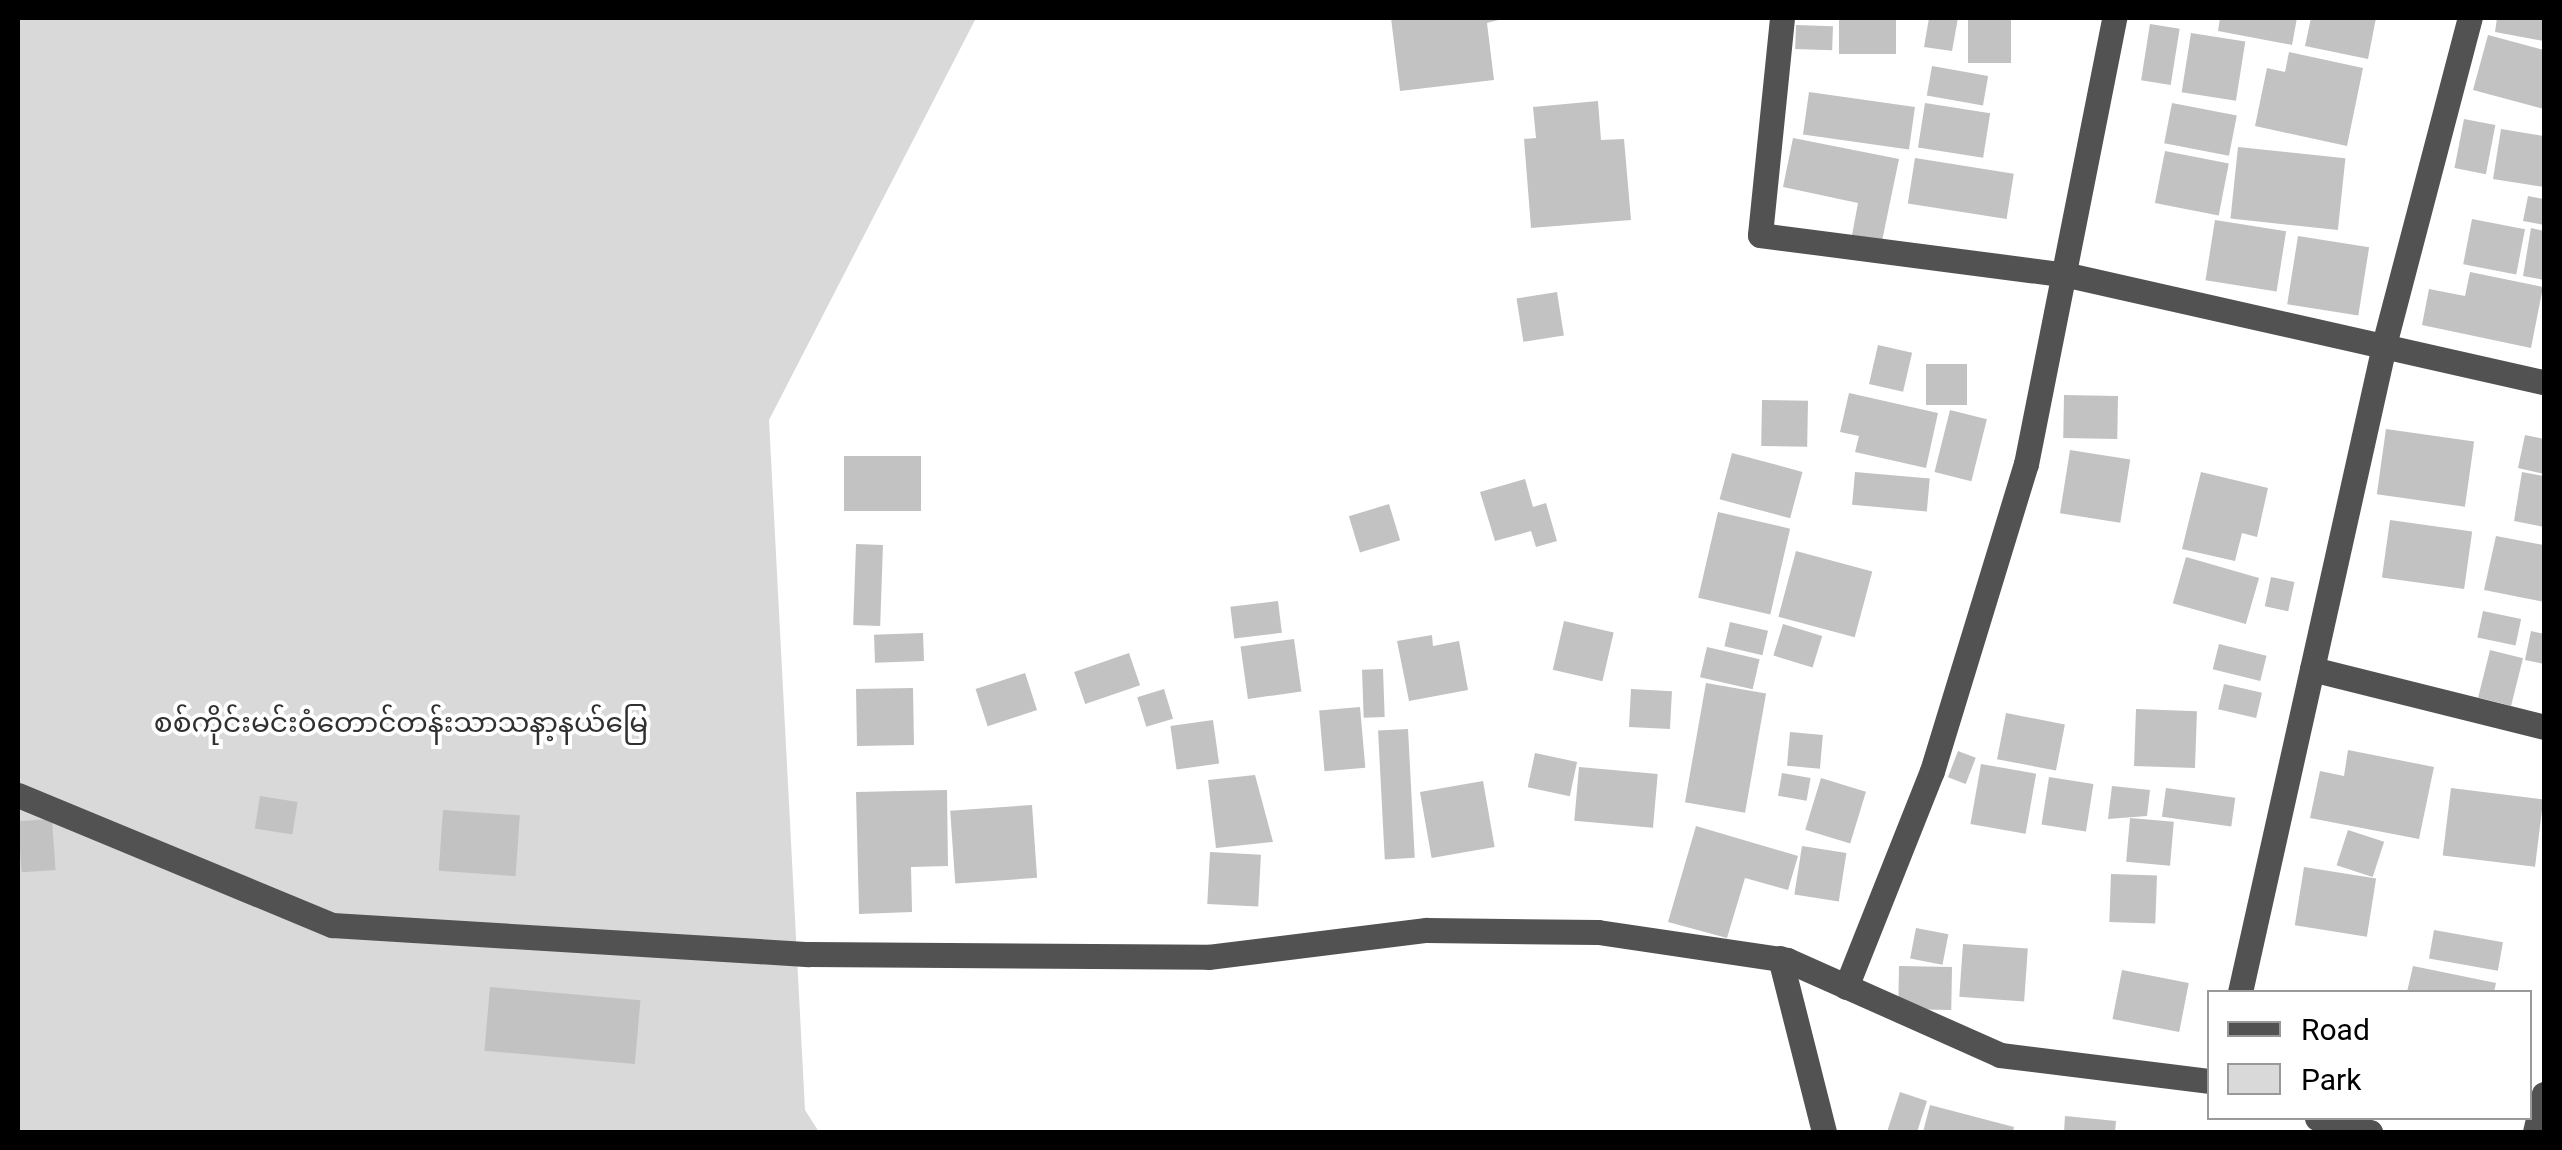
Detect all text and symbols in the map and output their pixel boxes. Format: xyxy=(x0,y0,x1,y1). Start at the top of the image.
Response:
park label: စစ်ကိုင်းမင်းဝံတောင်တန်းသာသနာ့နယ်မြေ xyxy=(154,706,648,740)
legend xyxy=(2207,990,2532,1120)
text: Road xyxy=(2301,1012,2370,1047)
text: Park xyxy=(2301,1062,2361,1097)

